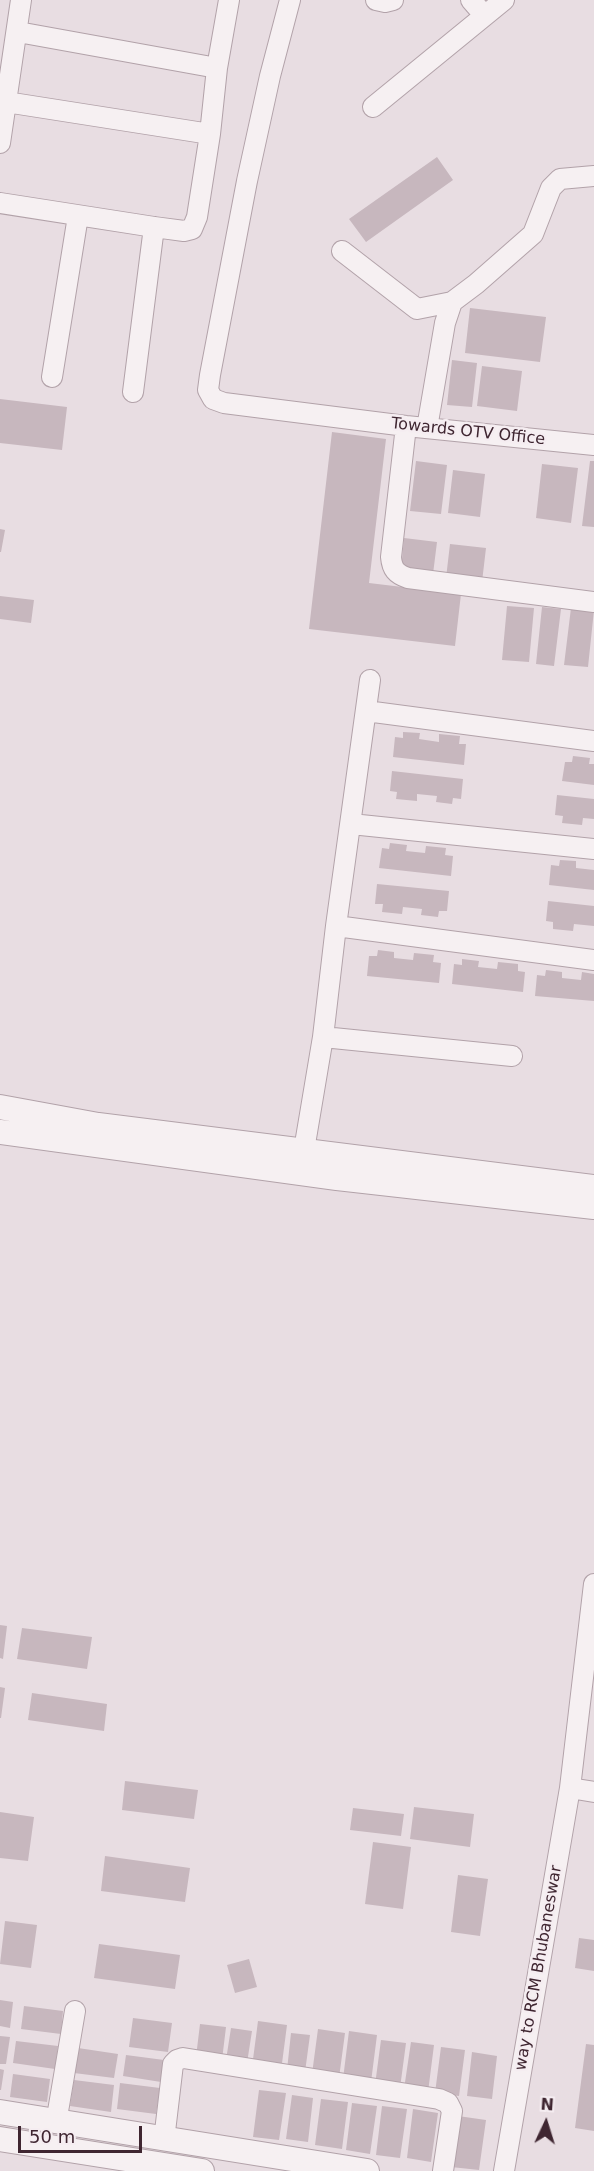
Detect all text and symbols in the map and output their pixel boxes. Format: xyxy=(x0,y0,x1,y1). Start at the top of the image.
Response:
street label: Towards OTV Office xyxy=(390,414,546,450)
street label: way to RCM Bhubaneswar xyxy=(511,1864,567,2072)
north arrow xyxy=(516,2093,576,2153)
text: N xyxy=(540,2095,555,2114)
scale bar xyxy=(21,2114,146,2152)
text: 50 m xyxy=(29,2126,75,2147)

